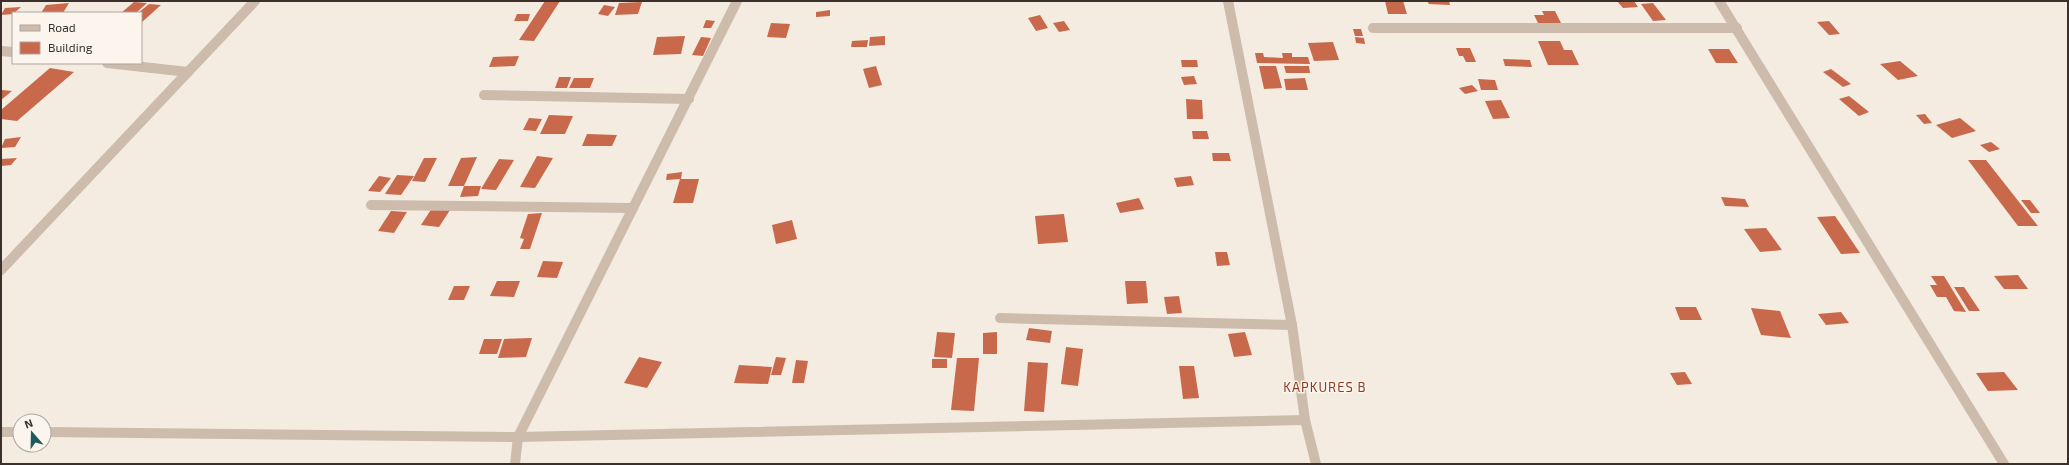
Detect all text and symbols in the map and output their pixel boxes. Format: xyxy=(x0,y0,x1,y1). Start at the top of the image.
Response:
legend xyxy=(12,12,142,64)
text: Road xyxy=(48,20,76,34)
text: Building xyxy=(48,40,93,54)
district label: KAPKURES B xyxy=(1283,379,1367,395)
north arrow xyxy=(12,413,52,453)
text: N xyxy=(22,416,34,431)

